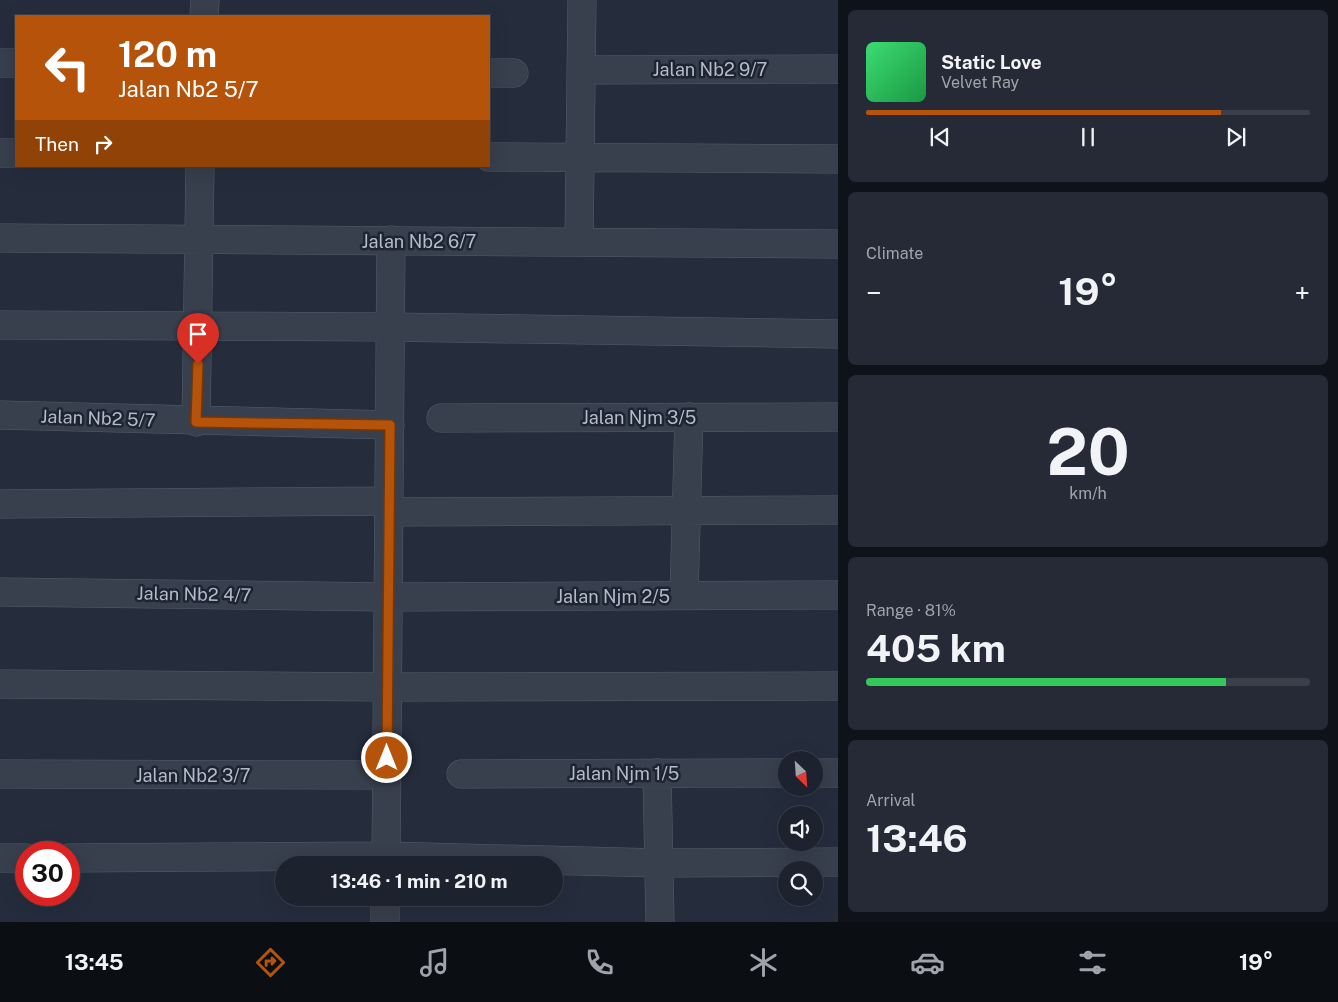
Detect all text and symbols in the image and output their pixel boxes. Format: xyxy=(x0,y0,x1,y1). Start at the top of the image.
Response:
text: 120 m xyxy=(118,34,217,75)
icon: left xyxy=(35,35,100,100)
text: Static Love xyxy=(941,51,1042,73)
street label: Jalan Nb2 9/7 xyxy=(653,59,767,80)
text: Velvet Ray xyxy=(941,73,1019,92)
text: Jalan Nb2 5/7 xyxy=(118,76,259,102)
icon: previous xyxy=(926,123,954,151)
icon: pause xyxy=(1074,123,1102,151)
icon: next xyxy=(1222,123,1250,151)
icon: right xyxy=(89,130,117,158)
text: Then xyxy=(35,133,79,155)
street label: Jalan Nb2 6/7 xyxy=(362,231,476,252)
text: Climate xyxy=(866,244,923,263)
text: 19° xyxy=(1058,269,1118,314)
text: − xyxy=(866,276,882,309)
text: + xyxy=(1294,276,1310,309)
pin xyxy=(177,313,219,364)
icon: arrive xyxy=(184,320,212,348)
street label: Jalan Nb2 5/7 xyxy=(40,405,156,431)
street label: Jalan Njm 3/5 xyxy=(582,407,696,428)
text: 20 xyxy=(1046,413,1130,490)
text: km/h xyxy=(1069,484,1107,503)
street label: Jalan Nb2 4/7 xyxy=(136,582,252,606)
street label: Jalan Njm 2/5 xyxy=(556,586,670,607)
text: Range · 81% xyxy=(866,601,956,620)
text: 405 km xyxy=(866,626,1006,671)
position arrow xyxy=(360,731,412,783)
north arrow xyxy=(778,751,822,796)
map controls xyxy=(778,751,823,906)
street label: Jalan Njm 1/5 xyxy=(569,763,679,784)
street label: Jalan Nb2 3/7 xyxy=(136,765,250,786)
text: Arrival xyxy=(866,791,915,810)
button: sound xyxy=(778,806,823,851)
text: 13:46 xyxy=(866,816,968,861)
speed limit sign: 30 xyxy=(15,841,80,906)
button: search xyxy=(778,861,823,906)
text: 13:46 · 1 min · 210 m xyxy=(330,870,508,892)
icon: directions xyxy=(253,945,288,980)
icon: music xyxy=(417,945,452,980)
icon: phone xyxy=(582,945,617,980)
icon: climate xyxy=(746,945,781,980)
icon: car xyxy=(910,945,945,980)
icon: filters xyxy=(1075,945,1110,980)
text: 13:45 xyxy=(65,949,124,975)
text: 19° xyxy=(1239,949,1273,975)

